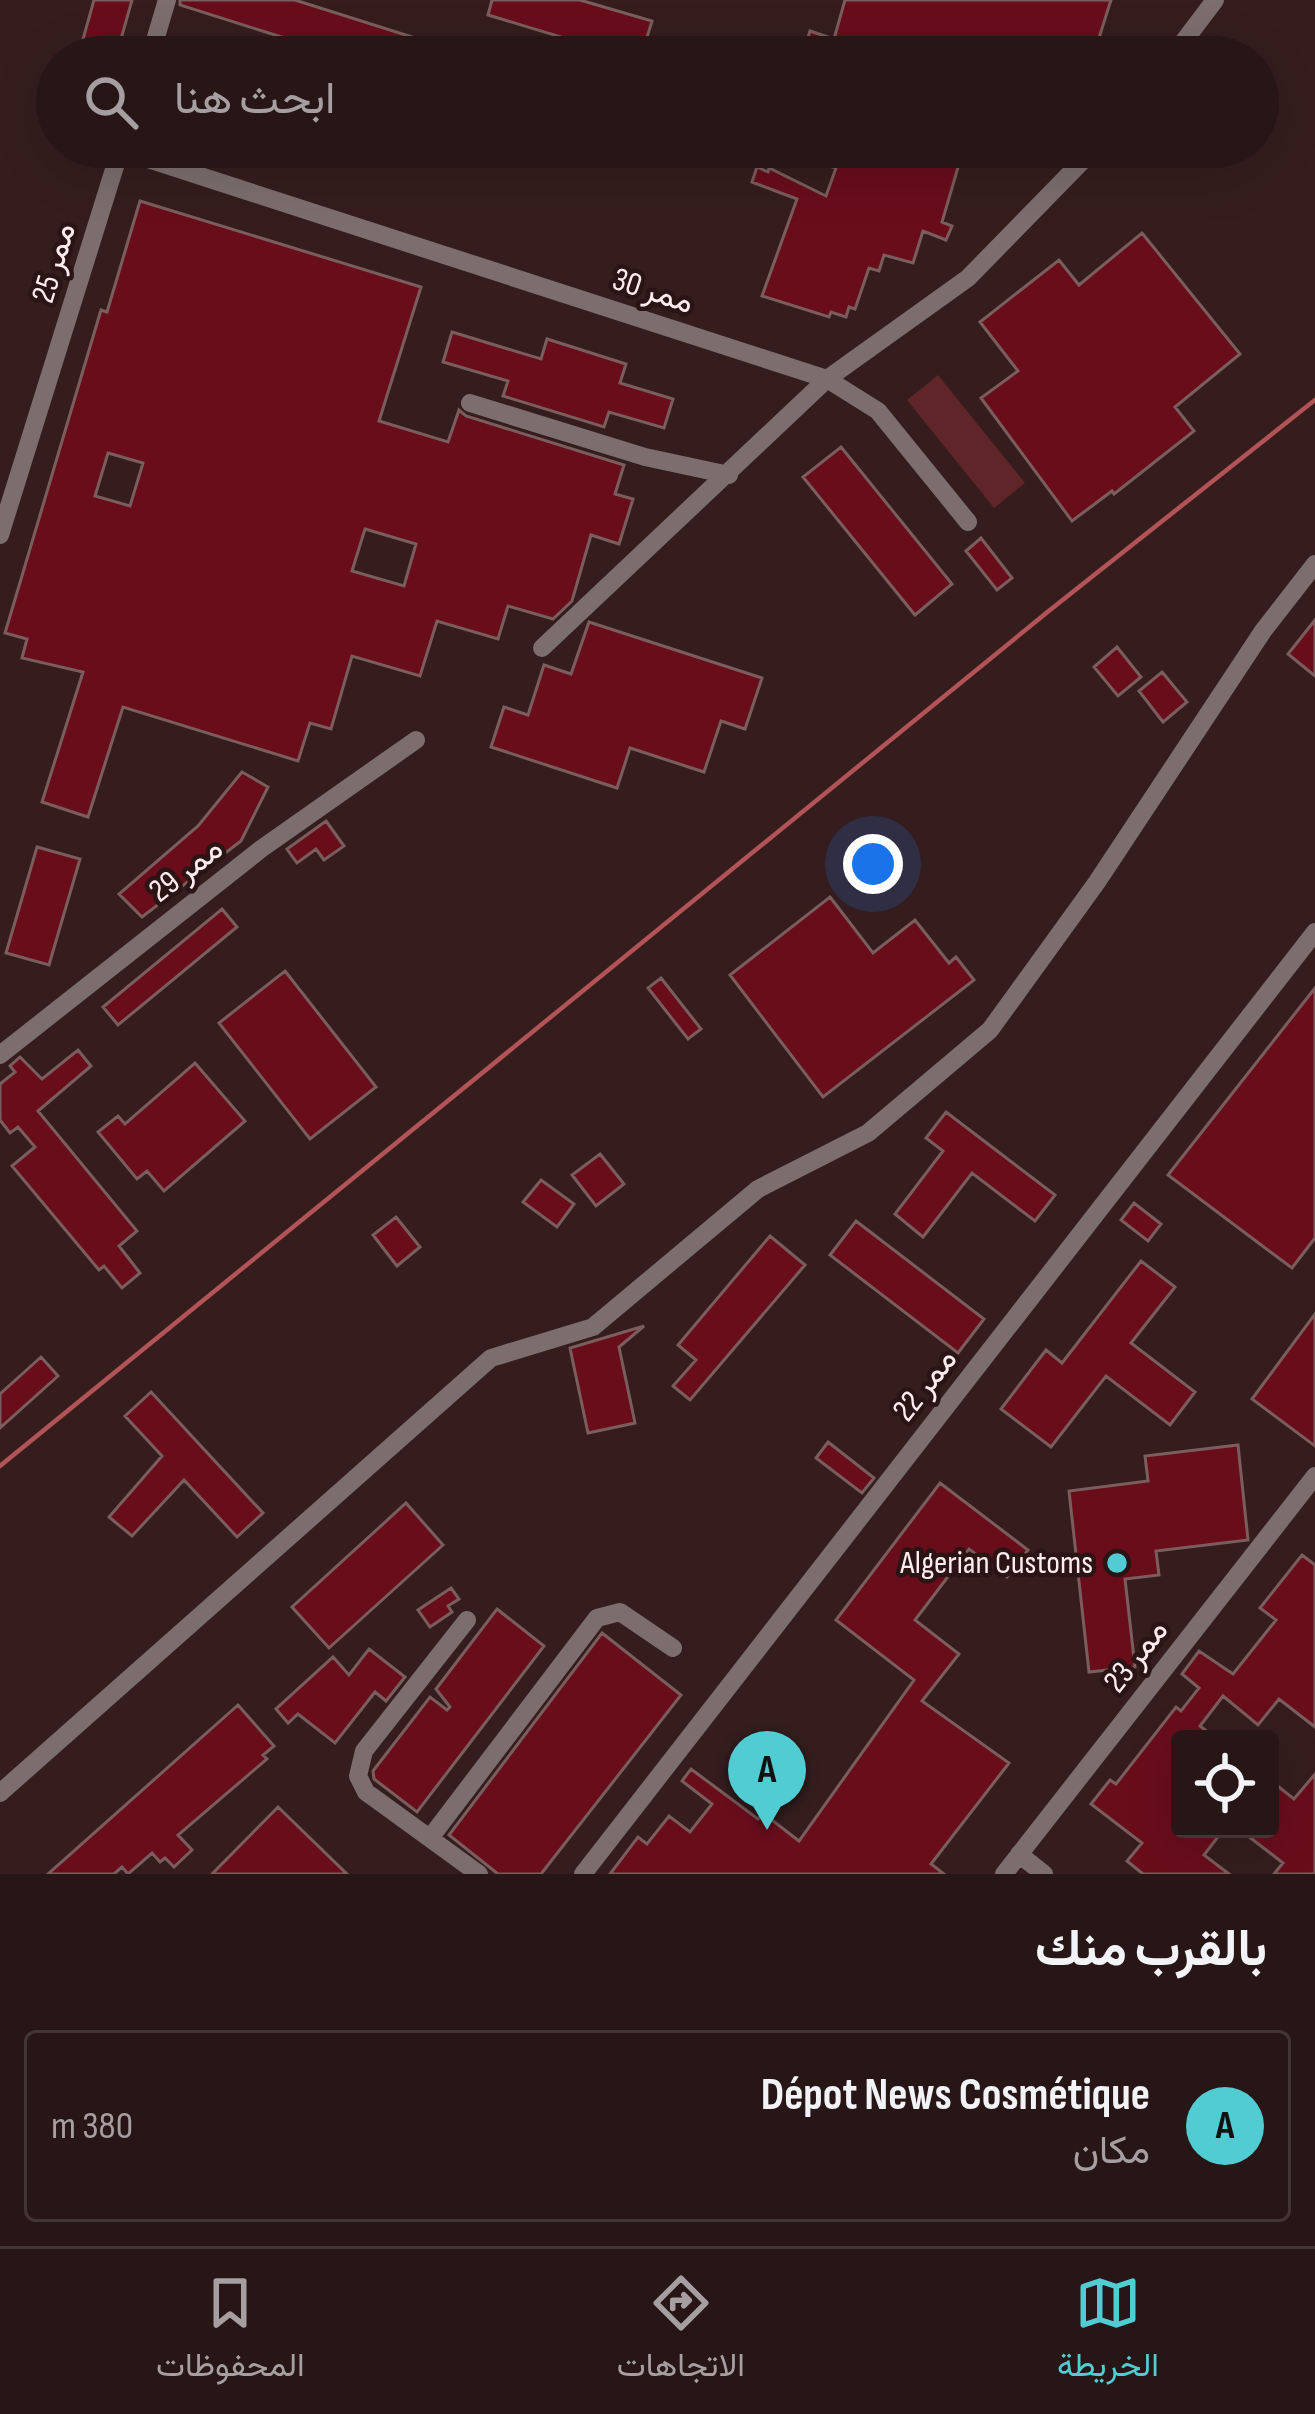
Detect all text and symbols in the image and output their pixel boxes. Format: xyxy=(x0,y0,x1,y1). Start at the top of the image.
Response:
search box xyxy=(36,36,1279,168)
icon: search xyxy=(78,69,144,135)
text: ابحث هنا xyxy=(174,72,336,127)
street label: ممر 25 xyxy=(23,218,85,308)
street label: ممر 30 xyxy=(607,259,699,323)
street label: ممر 29 xyxy=(141,829,231,911)
your location xyxy=(843,834,903,894)
street label: ممر 22 xyxy=(884,1340,966,1430)
place label: Algerian Customs xyxy=(899,1543,1093,1583)
marker: Algerian Customs xyxy=(1104,1550,1130,1576)
street label: ممر 23 xyxy=(1095,1611,1177,1701)
map controls xyxy=(1171,1730,1279,1838)
button: locate xyxy=(1171,1730,1279,1838)
pin: A xyxy=(728,1731,806,1830)
text: بالقرب منك xyxy=(1035,1919,1267,1980)
text: Dépot News Cosmétique xyxy=(761,2068,1150,2123)
text: 380 m xyxy=(51,2103,133,2150)
text: A xyxy=(1216,2103,1234,2150)
text: مكان xyxy=(1073,2128,1150,2175)
tab: المحفوظات xyxy=(156,2270,305,2394)
tab: الاتجاهات xyxy=(617,2270,745,2394)
tab: الخريطة xyxy=(1057,2270,1159,2394)

